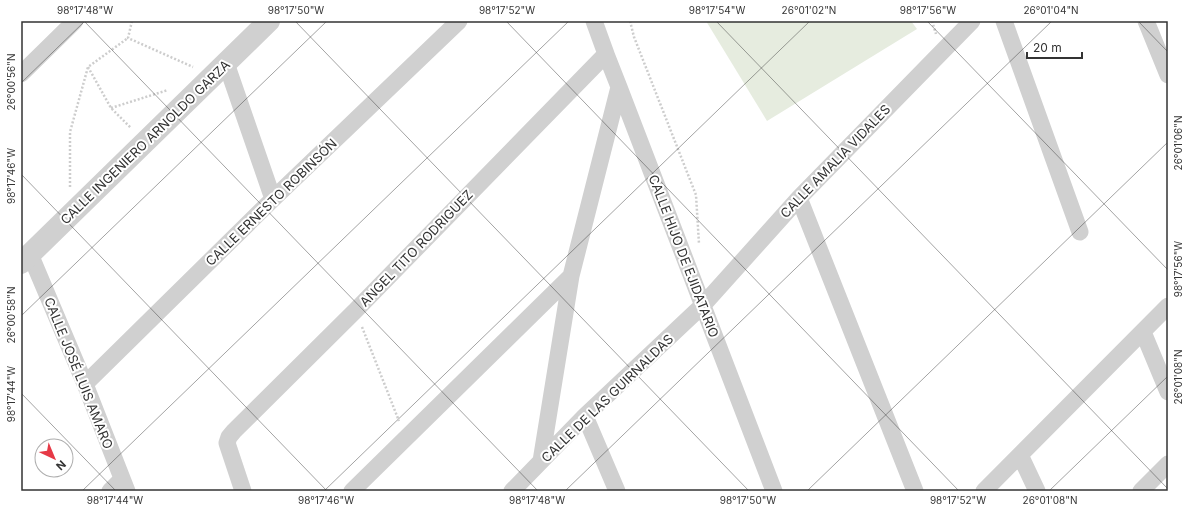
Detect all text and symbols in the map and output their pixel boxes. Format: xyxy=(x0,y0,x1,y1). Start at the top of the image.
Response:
text: 98°17'48"W xyxy=(57,4,113,16)
text: 98°17'50"W xyxy=(268,4,324,16)
text: 98°17'52"W xyxy=(479,4,535,16)
text: 98°17'54"W xyxy=(689,4,745,16)
text: 26°01'02"N xyxy=(782,4,836,16)
text: 98°17'56"W xyxy=(900,4,956,16)
text: 26°01'04"N xyxy=(1023,4,1079,16)
scale bar xyxy=(1027,34,1082,60)
text: 20 m xyxy=(1033,40,1062,55)
text: 26°00'56"N xyxy=(5,54,17,110)
street label: CALLE INGENIERO ARNOLDO GARZA xyxy=(57,57,233,227)
street label: CALLE AMALIA VIDALES xyxy=(777,101,893,221)
text: 26°01'06"N xyxy=(1172,116,1184,170)
street label: CALLE ERNESTO ROBINSÓN xyxy=(202,135,340,269)
text: 98°17'46"W xyxy=(5,148,17,204)
street label: CALLE HIJO DE EJIDATARIO xyxy=(646,172,722,340)
street label: ANGEL TITO RODRIGUEZ xyxy=(356,186,476,310)
text: 98°17'56"W xyxy=(1172,241,1184,297)
text: 26°00'58"N xyxy=(5,287,17,343)
street label: CALLE JOSÉ LUIS AMARO xyxy=(41,295,117,451)
street label: CALLE DE LAS GUIRNALDAS xyxy=(538,331,676,465)
text: 26°01'08"N xyxy=(1172,350,1184,404)
text: 98°17'44"W xyxy=(5,366,17,422)
north arrow xyxy=(34,438,74,478)
text: N xyxy=(53,457,69,473)
text: 98°17'44"W xyxy=(87,494,143,506)
text: 98°17'46"W xyxy=(298,494,354,506)
text: 98°17'48"W xyxy=(509,494,565,506)
text: 98°17'50"W xyxy=(720,494,776,506)
text: 98°17'52"W xyxy=(930,494,986,506)
text: 26°01'08"N xyxy=(1023,494,1077,506)

